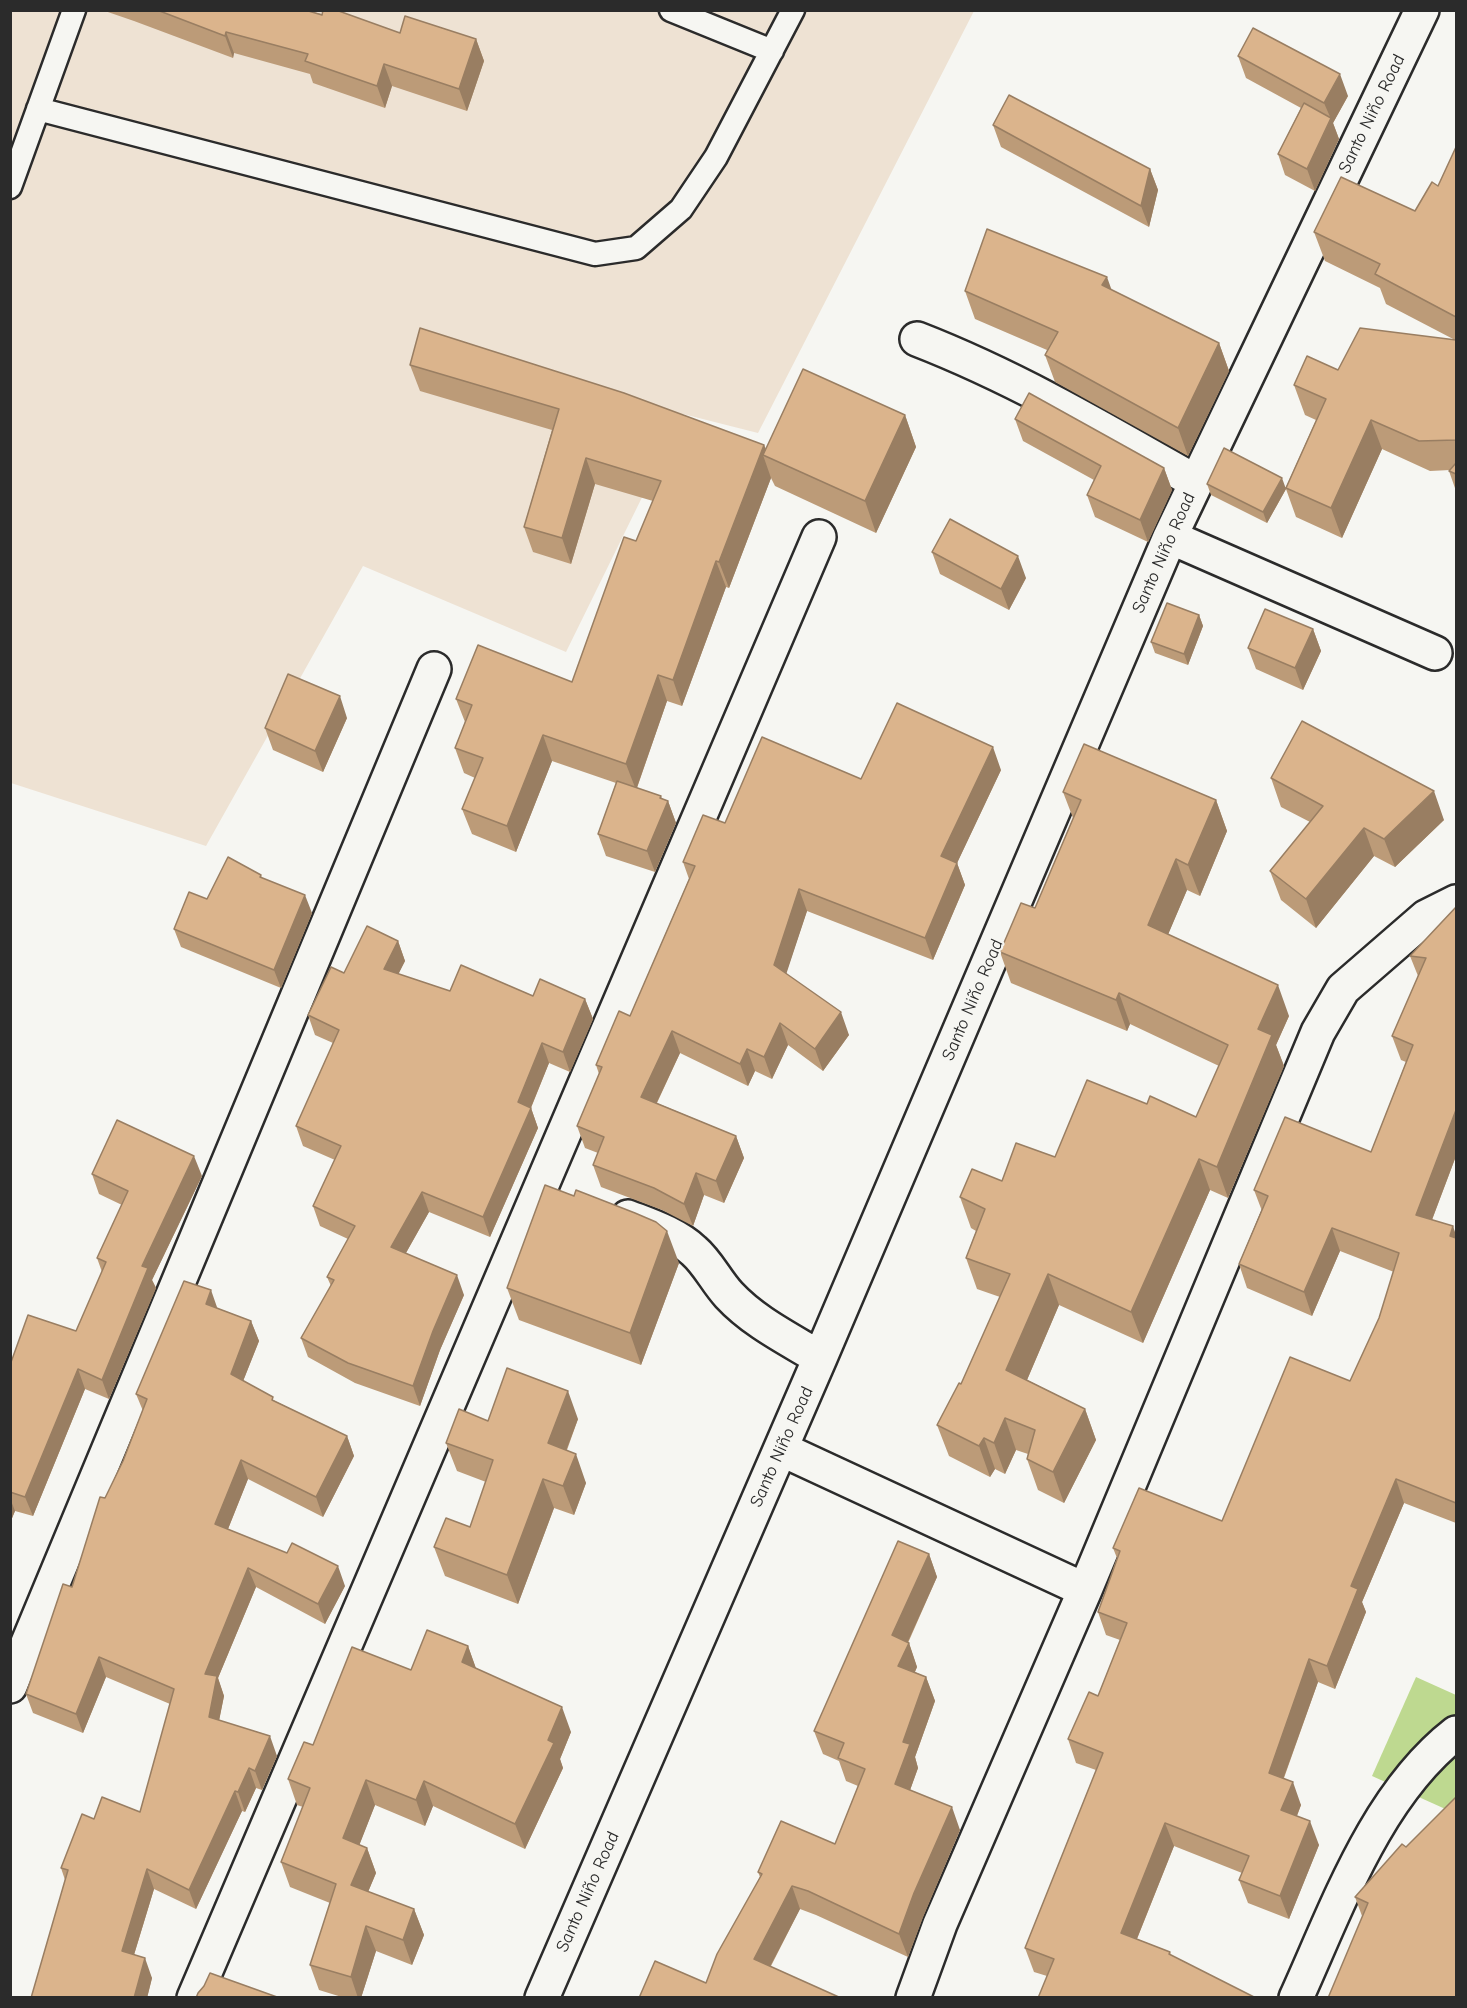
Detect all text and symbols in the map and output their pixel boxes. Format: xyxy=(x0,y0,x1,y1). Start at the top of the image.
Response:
street label: Santo Niño Road xyxy=(1334,51,1410,177)
street label: Santo Niño Road xyxy=(1128,489,1200,617)
street label: Santo Niño Road xyxy=(938,936,1008,1064)
street label: Santo Niño Road xyxy=(746,1383,818,1511)
street label: Santo Niño Road xyxy=(552,1828,624,1956)

